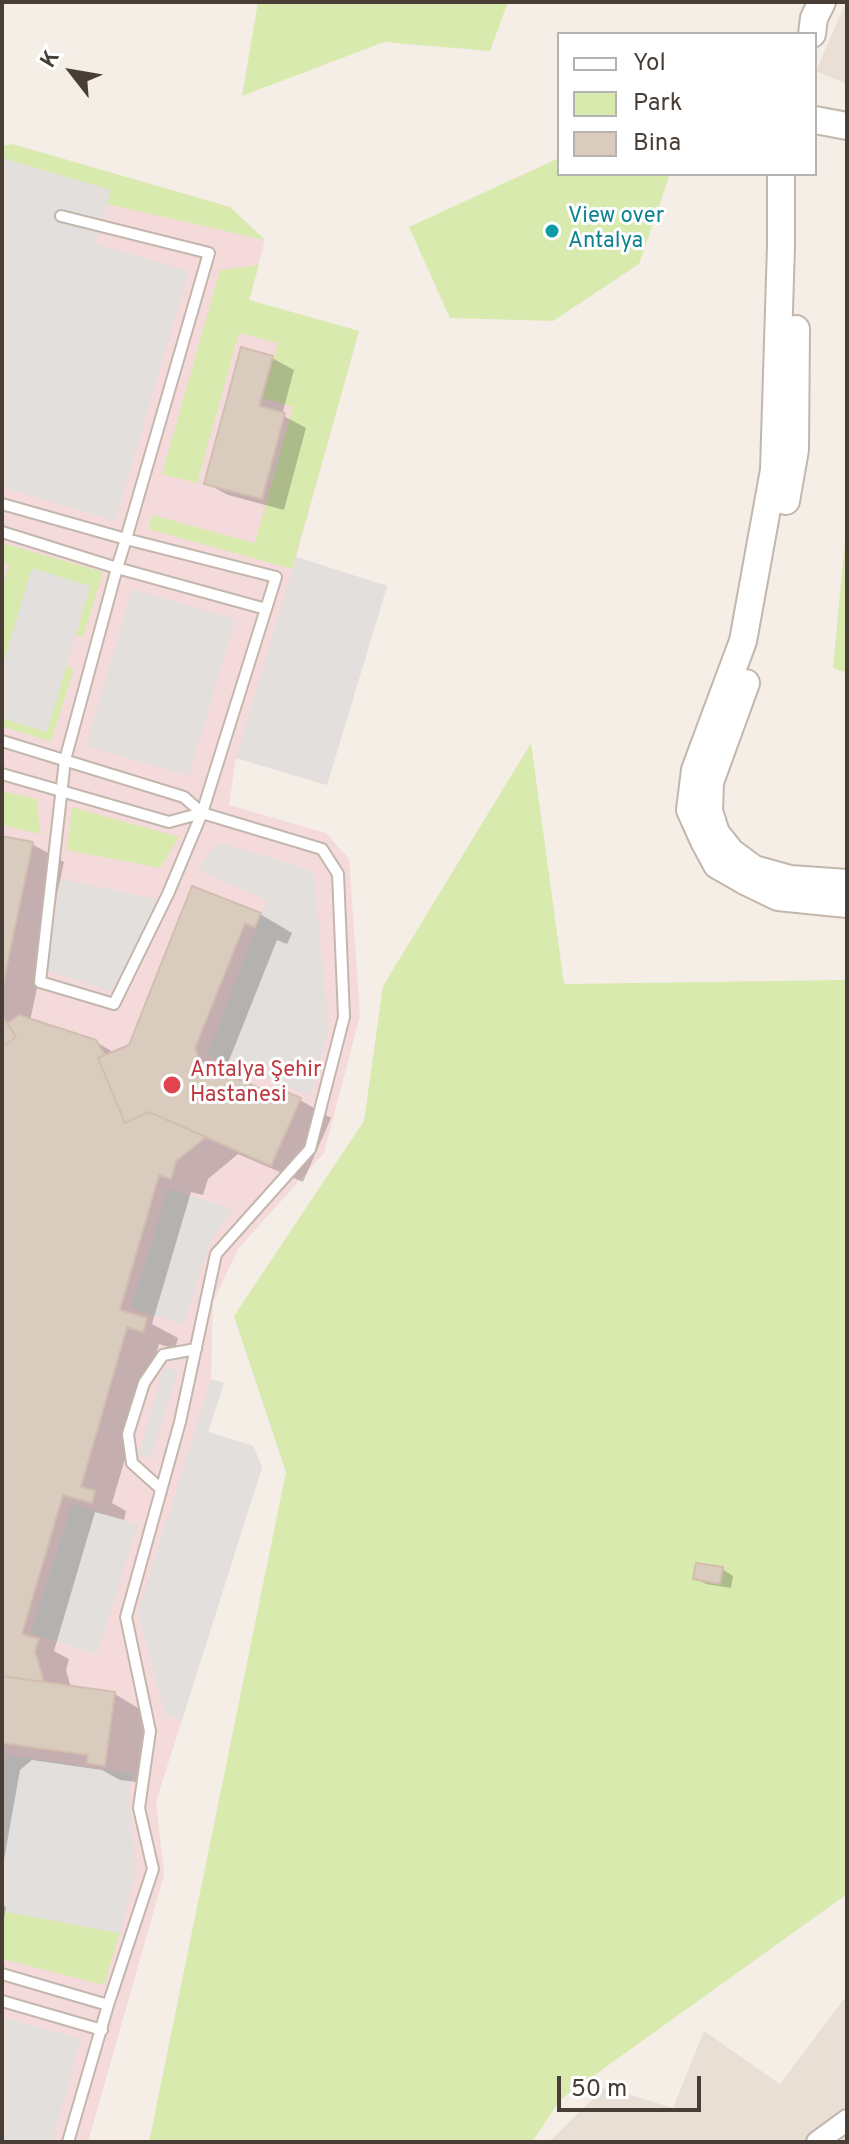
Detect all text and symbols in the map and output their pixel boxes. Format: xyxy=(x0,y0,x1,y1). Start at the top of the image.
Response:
north arrow xyxy=(32,32,112,112)
legend xyxy=(557,32,817,176)
text: K xyxy=(35,46,67,73)
text: Yol xyxy=(633,49,666,79)
text: Park xyxy=(633,89,683,119)
text: Bina xyxy=(633,129,681,159)
place label: View over Antalya xyxy=(568,205,664,256)
marker: View over Antalya xyxy=(543,222,561,240)
place label: Antalya Şehir Hastanesi xyxy=(190,1059,322,1110)
marker: Antalya Şehir Hastanesi xyxy=(161,1074,183,1096)
scale bar xyxy=(561,2060,705,2110)
text: 50 m xyxy=(571,2075,627,2105)

